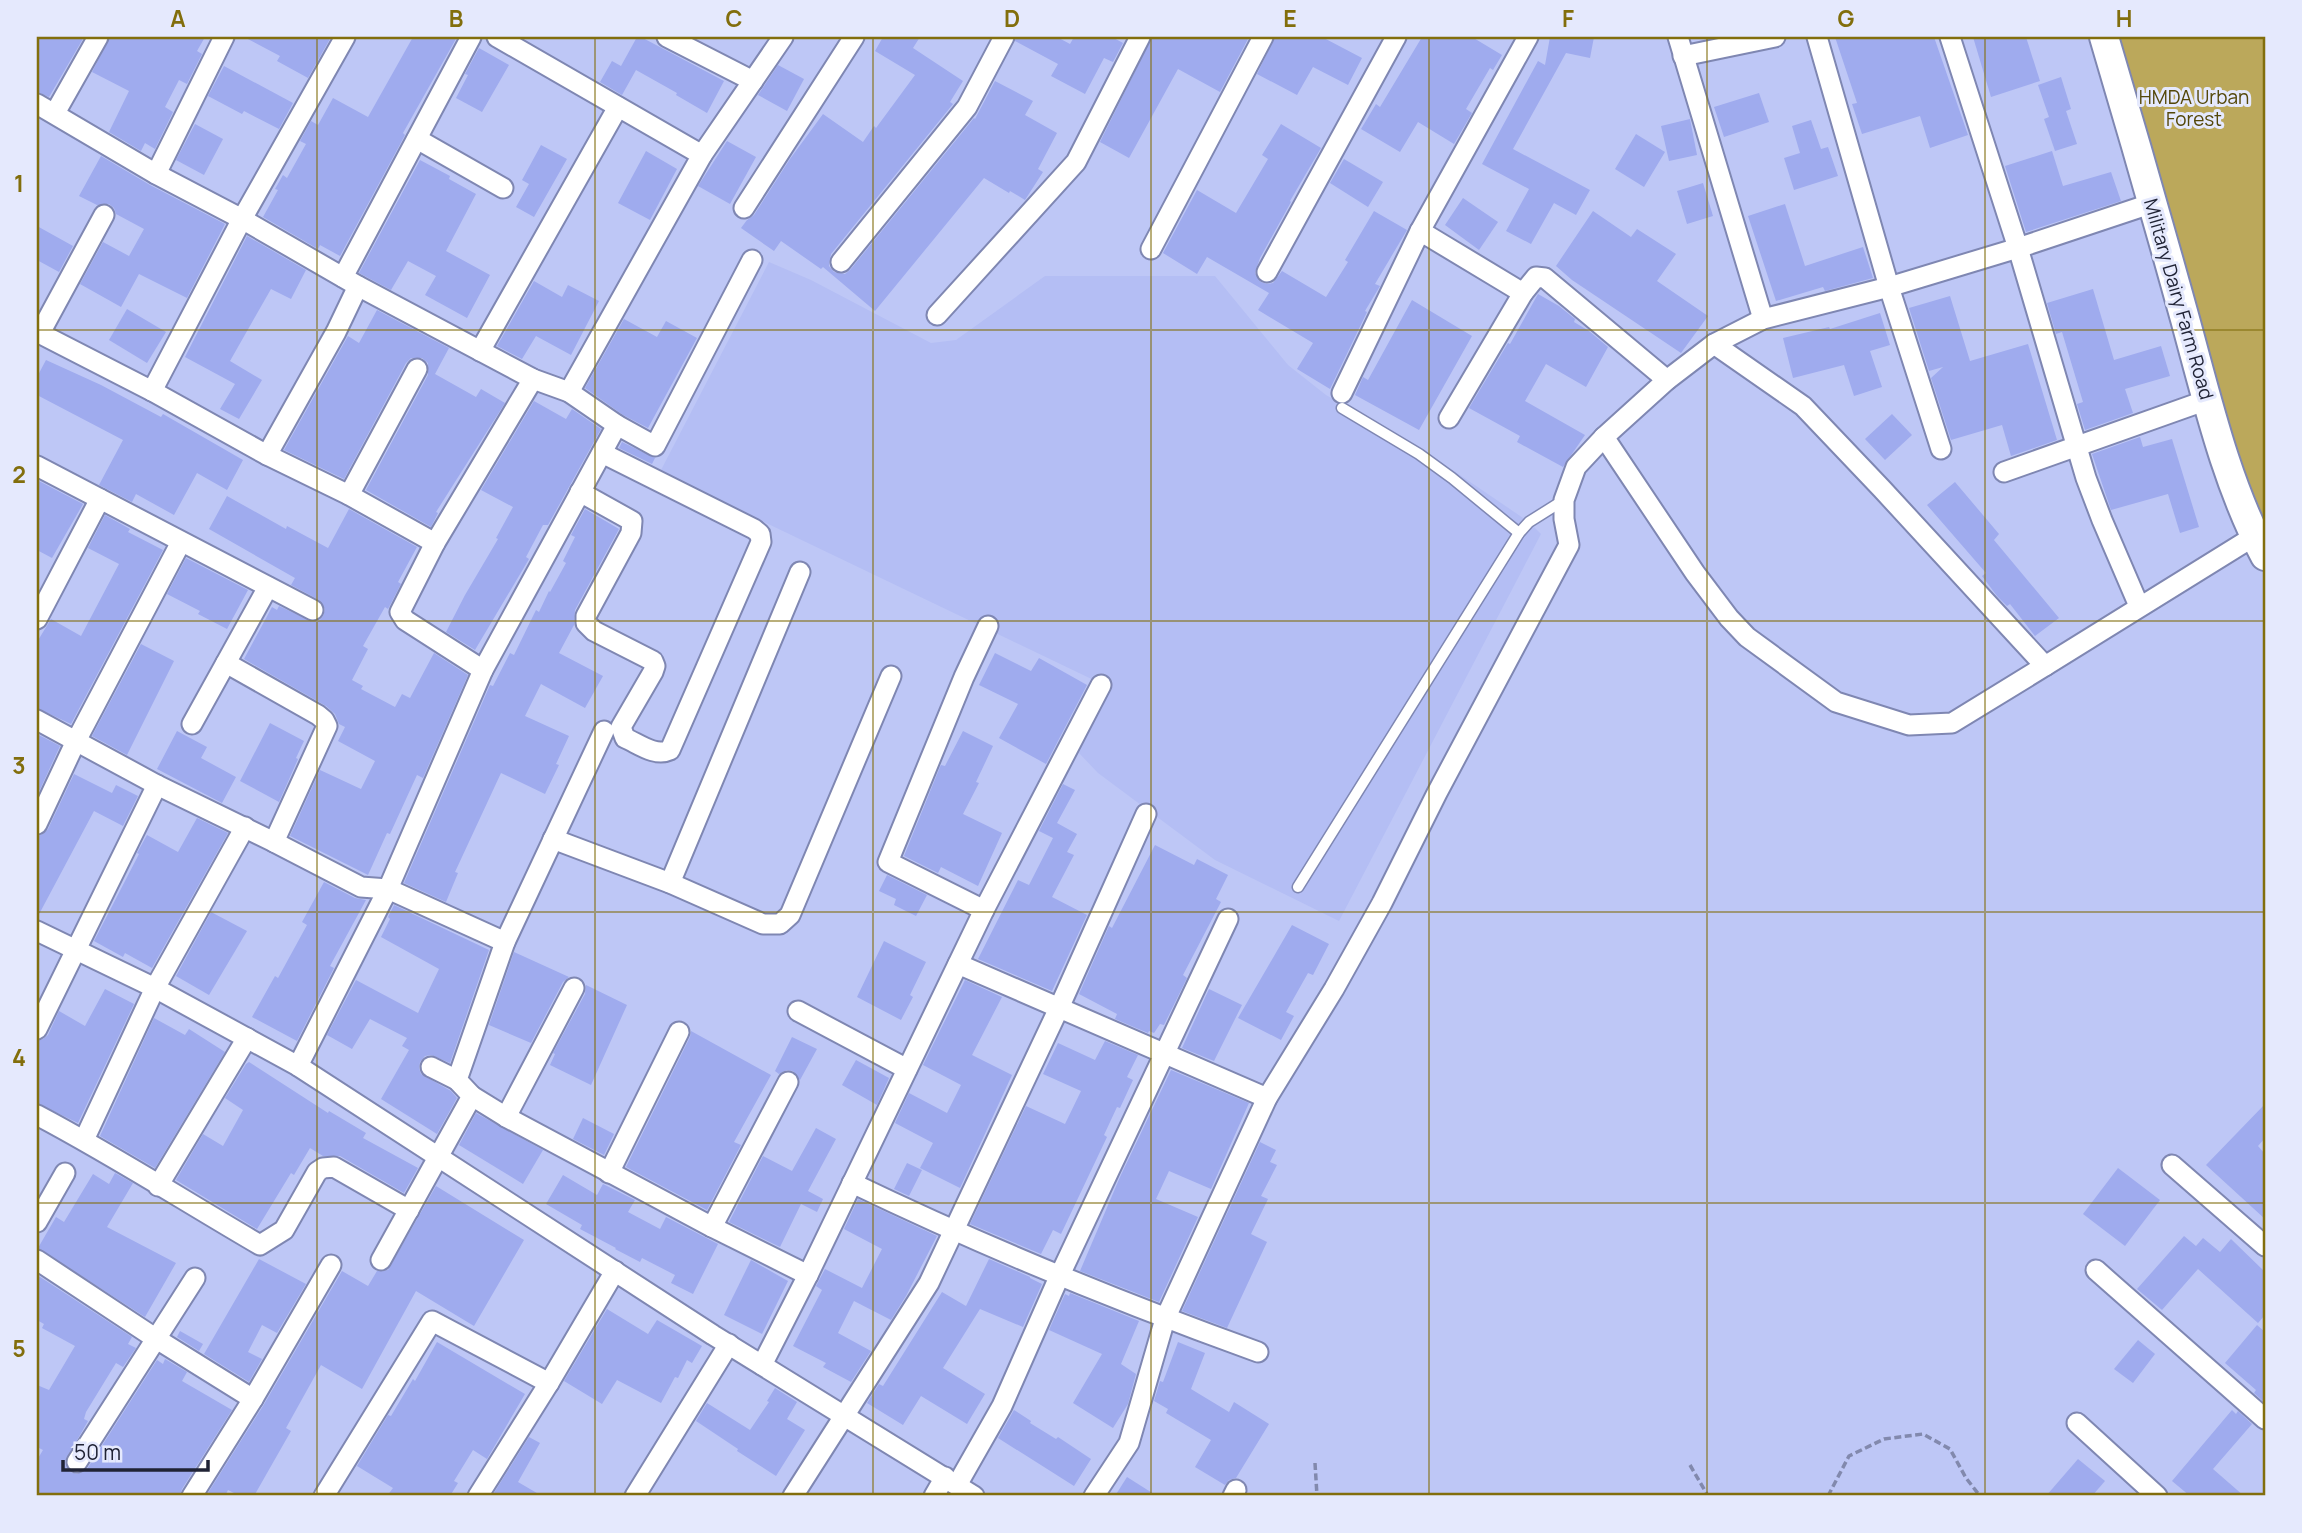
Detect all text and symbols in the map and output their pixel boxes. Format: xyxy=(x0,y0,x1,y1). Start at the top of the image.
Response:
text: A xyxy=(170,2,186,34)
text: B xyxy=(449,2,463,34)
text: C xyxy=(726,2,743,34)
text: D xyxy=(1004,2,1020,34)
text: E xyxy=(1283,2,1297,34)
text: F xyxy=(1562,2,1574,34)
text: G xyxy=(1838,2,1855,34)
text: H xyxy=(2116,2,2132,34)
park label: HMDA Urban Forest xyxy=(2139,84,2249,132)
text: 1 xyxy=(14,167,24,199)
street label: Military Dairy Farm Road xyxy=(2138,196,2220,402)
text: 2 xyxy=(12,458,26,490)
text: 3 xyxy=(12,749,26,781)
text: 4 xyxy=(12,1041,26,1073)
text: 5 xyxy=(12,1332,26,1364)
scale bar xyxy=(63,1428,208,1472)
text: 50 m xyxy=(74,1438,121,1466)

